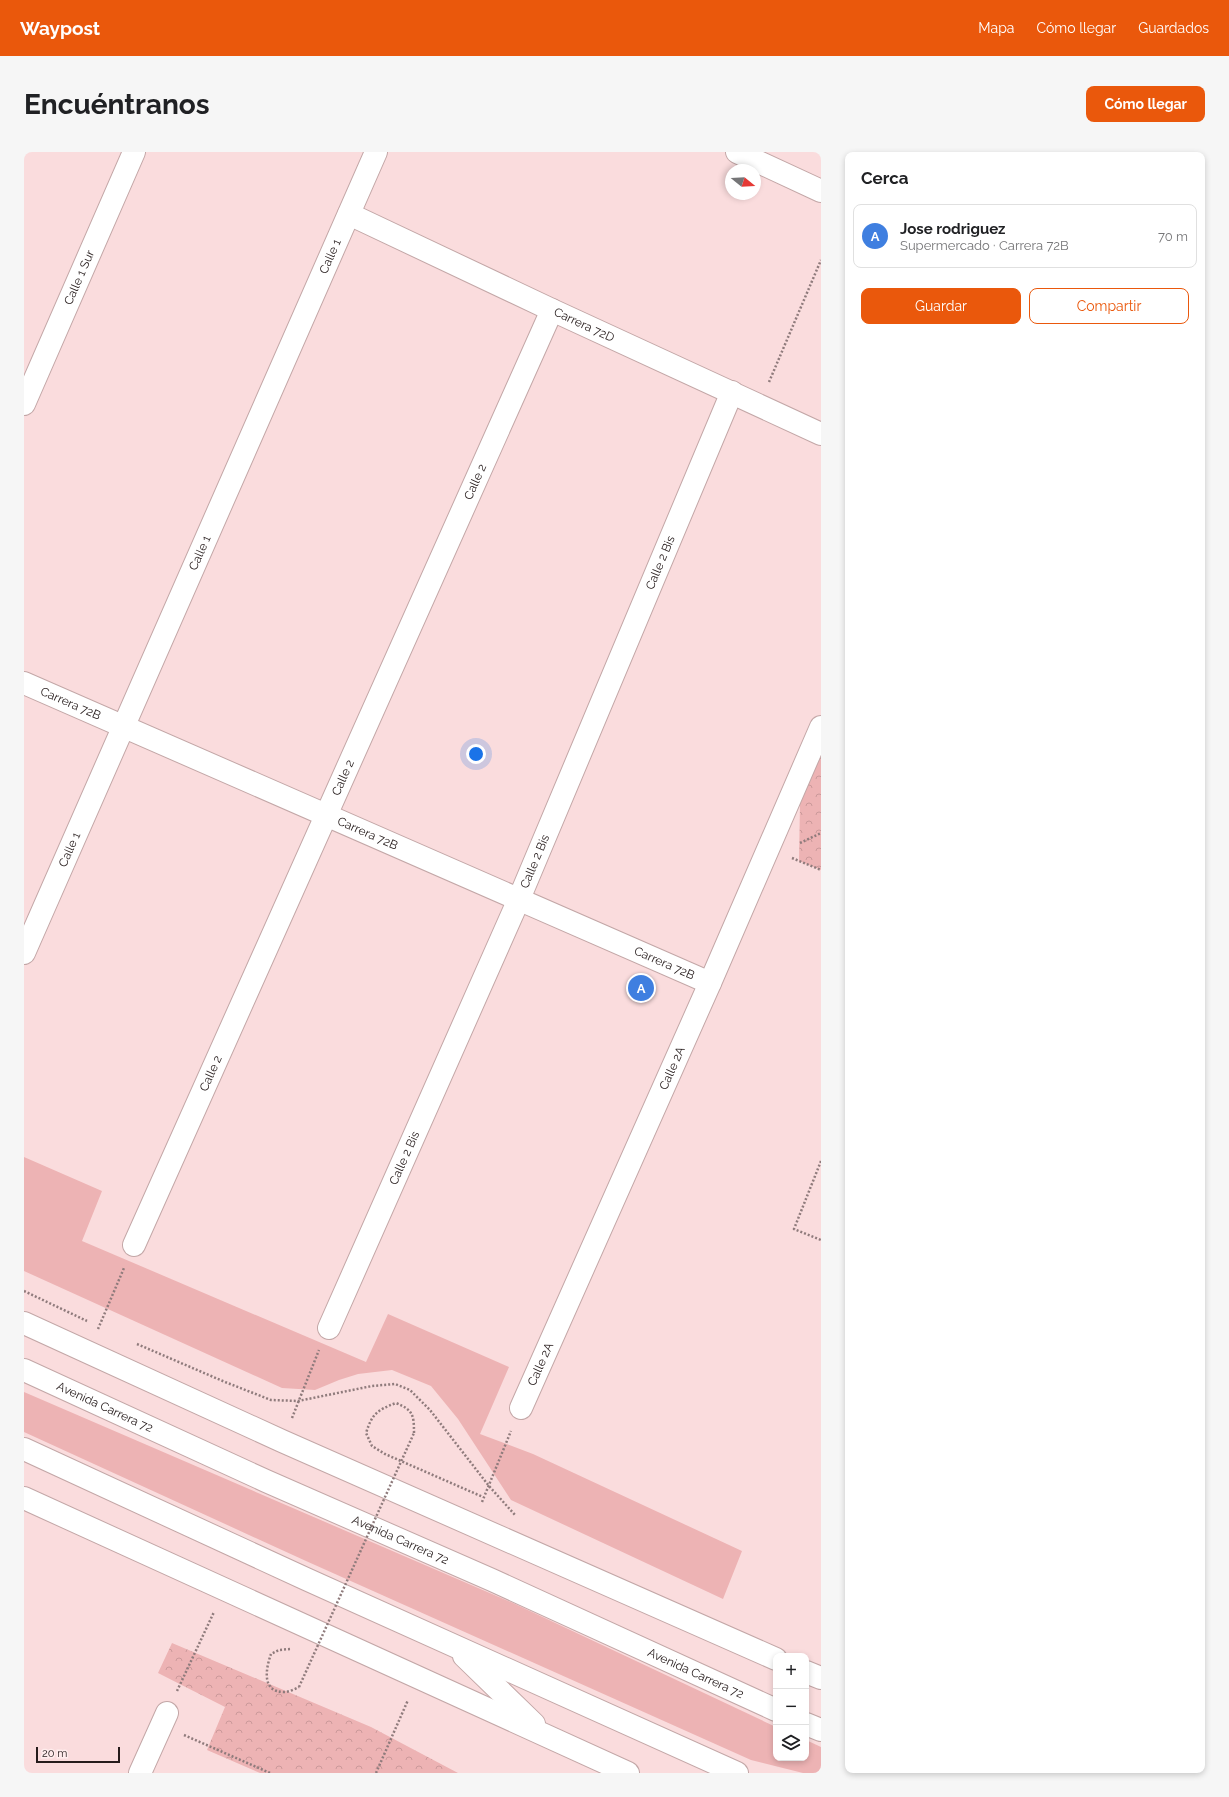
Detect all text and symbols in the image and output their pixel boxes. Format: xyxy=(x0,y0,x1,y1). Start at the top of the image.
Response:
text: Waypost xyxy=(20,17,100,39)
text: Mapa xyxy=(978,20,1014,36)
text: Cómo llegar xyxy=(1036,20,1116,36)
text: Guardados xyxy=(1138,20,1209,36)
button: Cómo llegar xyxy=(1086,86,1205,122)
text: Encuéntranos xyxy=(24,88,210,121)
north arrow xyxy=(725,164,761,200)
text: Cerca xyxy=(861,168,909,188)
text: Jose rodriguez xyxy=(900,220,1006,238)
text: A xyxy=(871,229,879,244)
text: 70 m xyxy=(1158,229,1188,244)
street label: Calle 1 xyxy=(316,237,344,276)
text: Supermercado · Carrera 72B xyxy=(900,238,1069,253)
street label: Calle 1 Sur xyxy=(61,247,98,307)
button: Guardar xyxy=(861,288,1021,324)
button: Compartir xyxy=(1029,288,1189,324)
street label: Carrera 72D xyxy=(552,305,617,345)
street label: Calle 2 xyxy=(461,462,489,502)
street label: Calle 1 xyxy=(186,533,214,572)
street label: Calle 2 Bis xyxy=(643,533,678,592)
street label: Carrera 72B xyxy=(38,684,103,723)
your location xyxy=(466,744,486,764)
street label: Calle 2 xyxy=(329,758,357,798)
street label: Carrera 72B xyxy=(335,814,400,853)
street label: Calle 1 xyxy=(56,830,83,869)
street label: Calle 2 Bis xyxy=(517,832,552,890)
street label: Carrera 72B xyxy=(632,944,697,982)
pin: A xyxy=(628,973,654,1003)
street label: Calle 2A xyxy=(656,1044,688,1092)
street label: Calle 2 xyxy=(197,1053,225,1093)
street label: Calle 2 Bis xyxy=(386,1129,422,1187)
street label: Calle 2A xyxy=(525,1340,556,1388)
street label: Avenida Carrera 72 xyxy=(55,1379,155,1435)
street label: Avenida Carrera 72 xyxy=(350,1513,451,1567)
street label: Avenida Carrera 72 xyxy=(645,1645,746,1701)
map controls xyxy=(773,1653,809,1761)
button: + xyxy=(773,1653,809,1689)
button: − xyxy=(773,1689,809,1725)
button: layers xyxy=(773,1725,809,1761)
scale bar xyxy=(36,1745,120,1764)
text: 20 m xyxy=(42,1747,67,1760)

